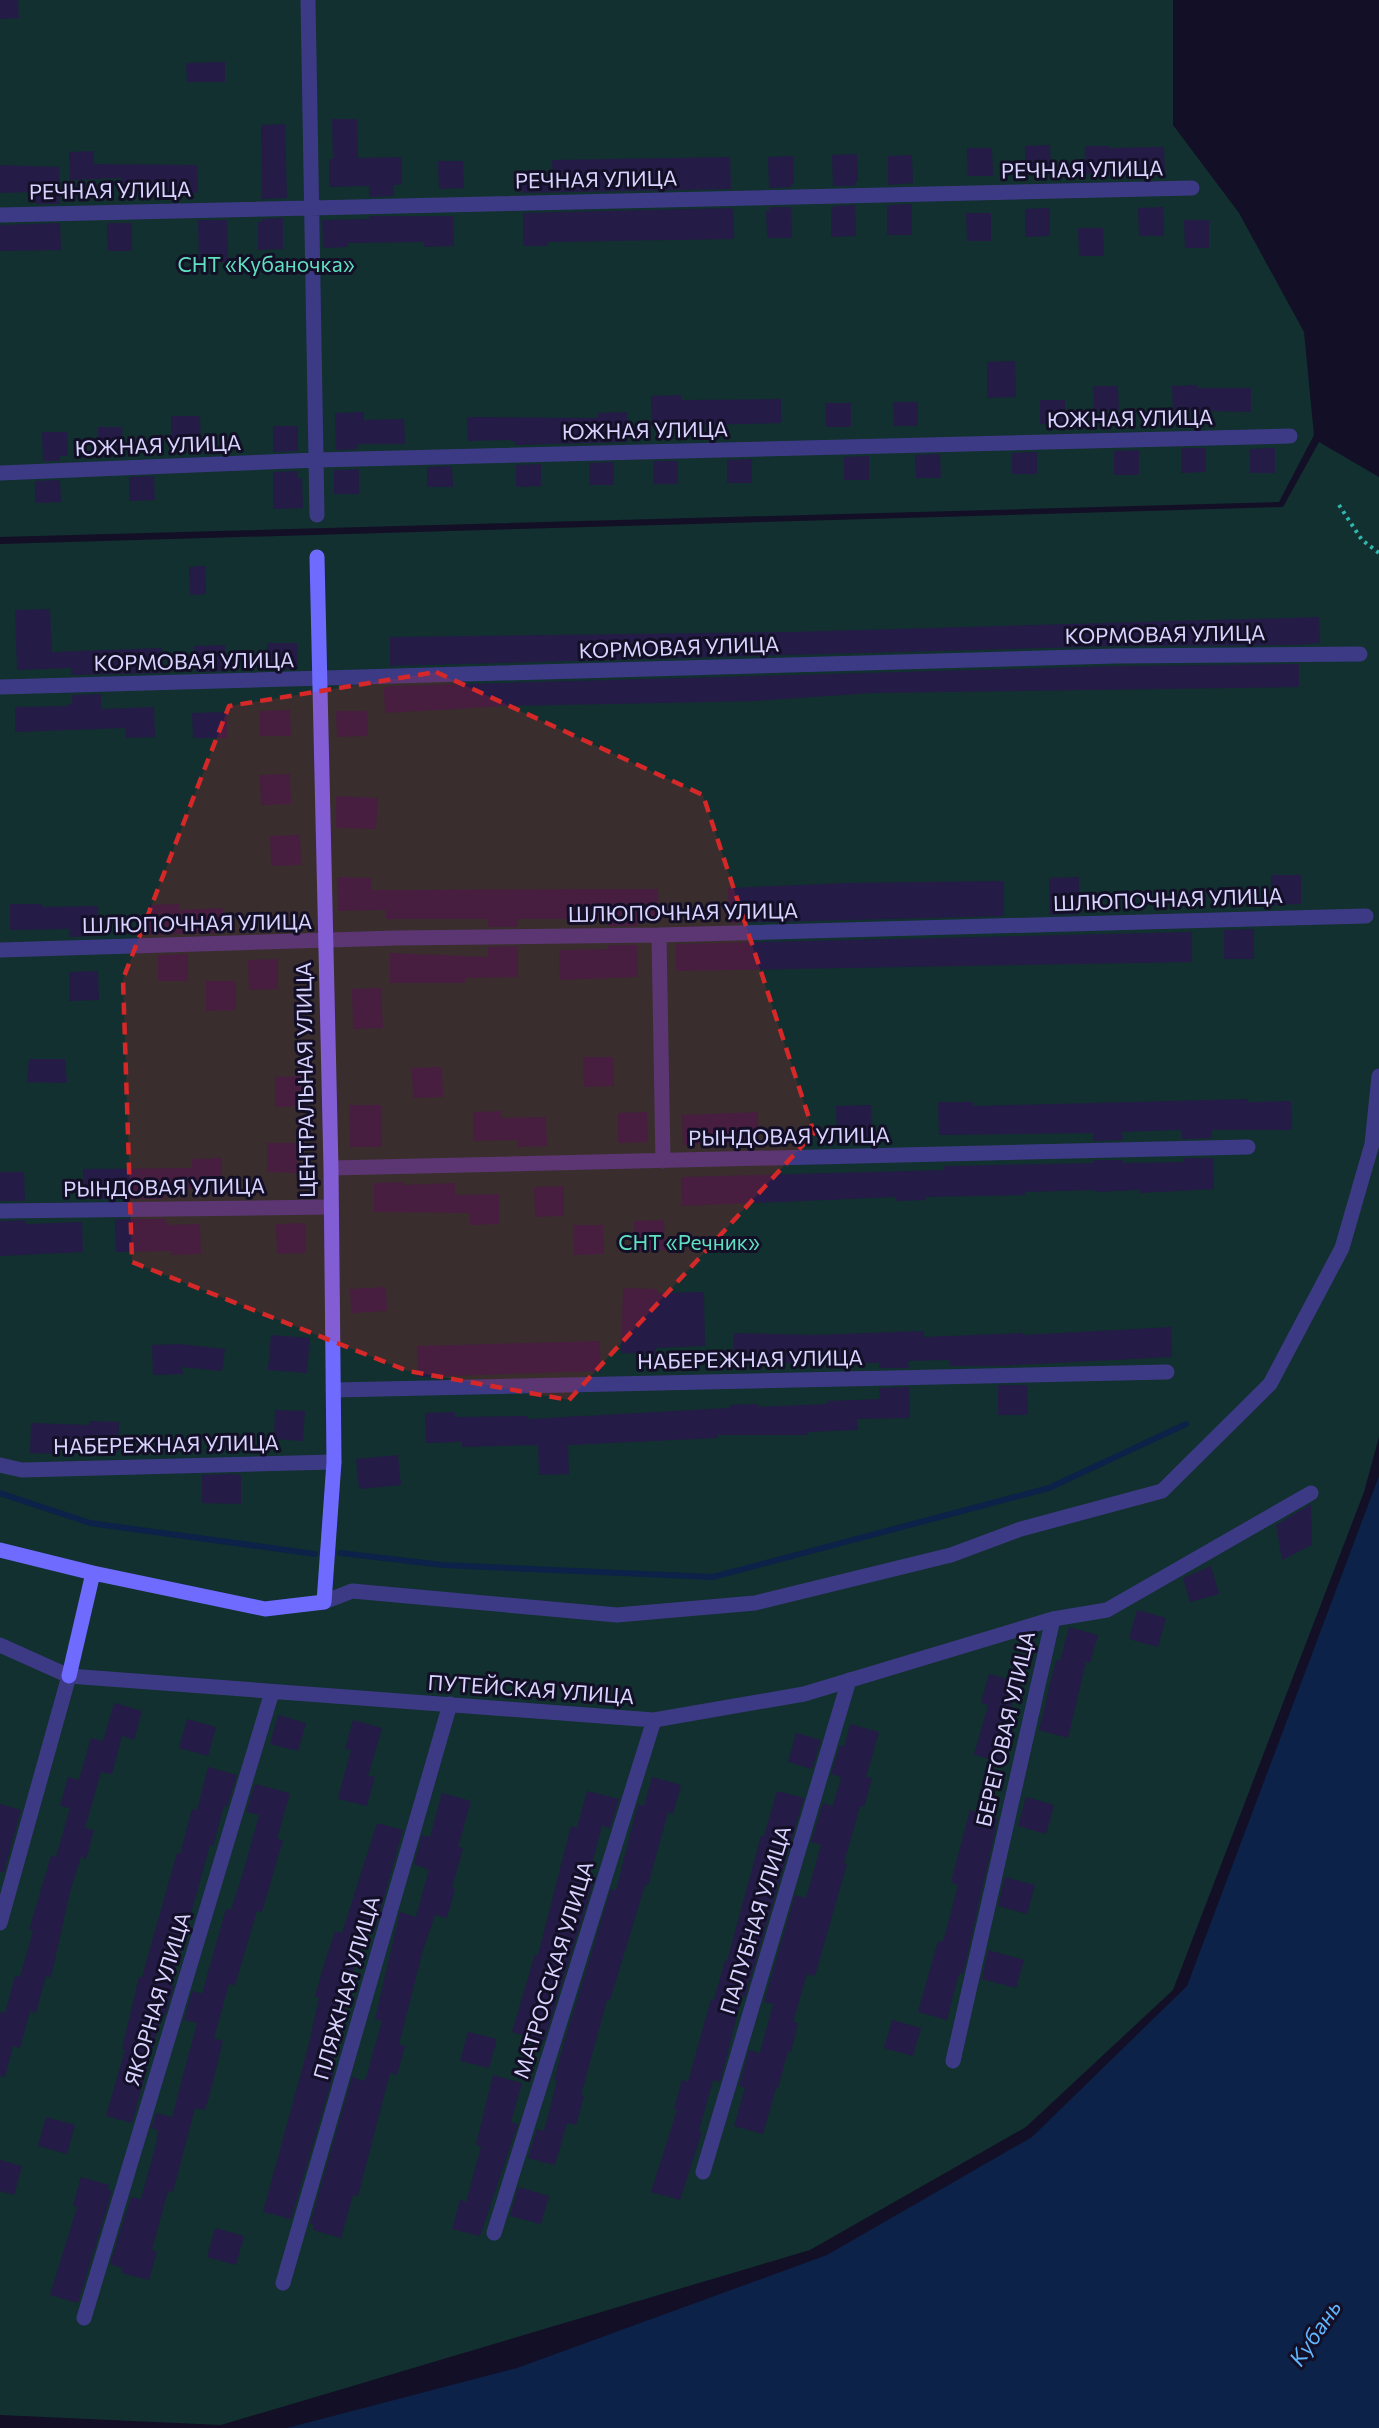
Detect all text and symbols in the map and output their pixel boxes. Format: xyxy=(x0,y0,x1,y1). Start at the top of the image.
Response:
street label: РЕЧНАЯ УЛИЦА xyxy=(1001,155,1163,182)
street label: РЕЧНАЯ УЛИЦА xyxy=(515,165,677,192)
street label: РЕЧНАЯ УЛИЦА xyxy=(29,176,191,203)
park label: СНТ «Кубаночка» xyxy=(177,251,355,276)
street label: ЮЖНАЯ УЛИЦА xyxy=(1047,404,1213,431)
street label: ЮЖНАЯ УЛИЦА xyxy=(562,416,728,443)
street label: ЮЖНАЯ УЛИЦА xyxy=(74,429,242,460)
street label: КОРМОВАЯ УЛИЦА xyxy=(1064,619,1266,648)
street label: КОРМОВАЯ УЛИЦА xyxy=(578,631,780,662)
street label: КОРМОВАЯ УЛИЦА xyxy=(93,646,295,675)
street label: ШЛЮПОЧНАЯ УЛИЦА xyxy=(1052,882,1283,915)
street label: ШЛЮПОЧНАЯ УЛИЦА xyxy=(568,897,798,926)
street label: ШЛЮПОЧНАЯ УЛИЦА xyxy=(82,908,312,937)
street label: ЦЕНТРАЛЬНАЯ УЛИЦА xyxy=(290,962,319,1198)
street label: РЫНДОВАЯ УЛИЦА xyxy=(688,1121,890,1150)
street label: РЫНДОВАЯ УЛИЦА xyxy=(63,1172,265,1201)
park label: СНТ «Речник» xyxy=(618,1229,760,1254)
street label: НАБЕРЕЖНАЯ УЛИЦА xyxy=(637,1344,863,1373)
street label: НАБЕРЕЖНАЯ УЛИЦА xyxy=(53,1429,279,1458)
street label: БЕРЕГОВАЯ УЛИЦА xyxy=(970,1628,1039,1829)
street label: ПУТЕЙСКАЯ УЛИЦА xyxy=(427,1669,635,1708)
street label: ПАЛУБНАЯ УЛИЦА xyxy=(714,1822,795,2017)
street label: МАТРОССКАЯ УЛИЦА xyxy=(508,1858,598,2081)
street label: ПЛЯЖНАЯ УЛИЦА xyxy=(307,1893,384,2082)
street label: ЯКОРНАЯ УЛИЦА xyxy=(118,1909,195,2089)
water label: Кубань xyxy=(1283,2295,1346,2371)

